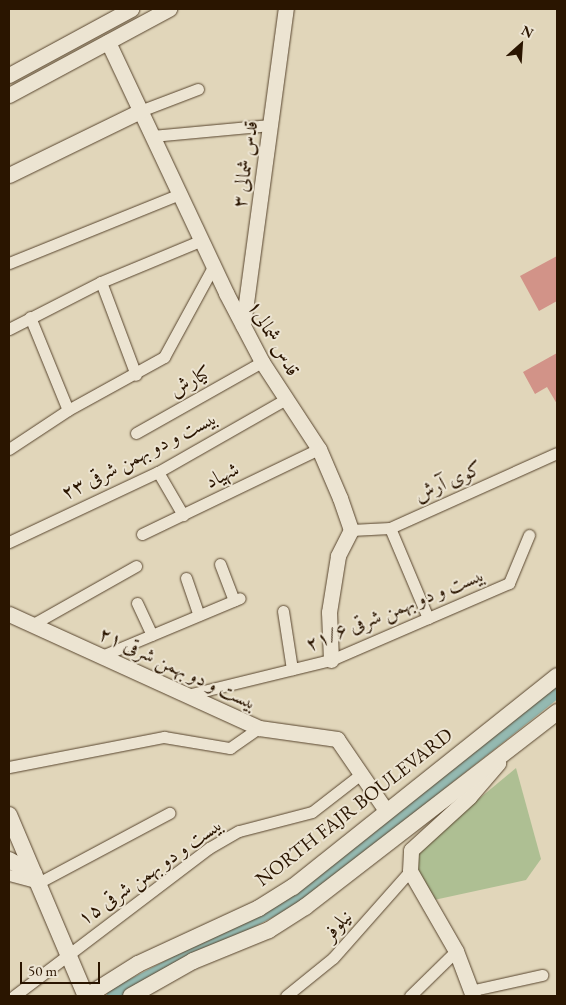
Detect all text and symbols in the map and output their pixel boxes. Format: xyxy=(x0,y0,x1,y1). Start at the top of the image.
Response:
north arrow xyxy=(496,20,546,70)
text: N xyxy=(519,21,537,42)
street label: قدس شمالی ۳ xyxy=(227,119,263,209)
street label: قدس شمالی۱ xyxy=(243,296,305,380)
street label: کیارش xyxy=(165,360,215,402)
street label: بیست و دو بهمن شرقی ۲۳ xyxy=(57,405,221,505)
street label: کوی آرش xyxy=(410,455,486,507)
street label: شهیاد xyxy=(201,457,243,493)
street label: بیست و دو بهمن شرقی ۲۱/۶ xyxy=(302,562,488,656)
street label: بیست و دو بهمن شرقی ۲۱ xyxy=(95,621,261,715)
street label: NORTH FAJR BOULEVARD xyxy=(251,723,457,891)
street label: بیست و دو بهمن شرقی ۱۵ xyxy=(73,812,227,930)
street label: نیلوفر xyxy=(317,905,357,945)
scale bar xyxy=(22,952,102,984)
text: 50 m xyxy=(28,961,57,980)

